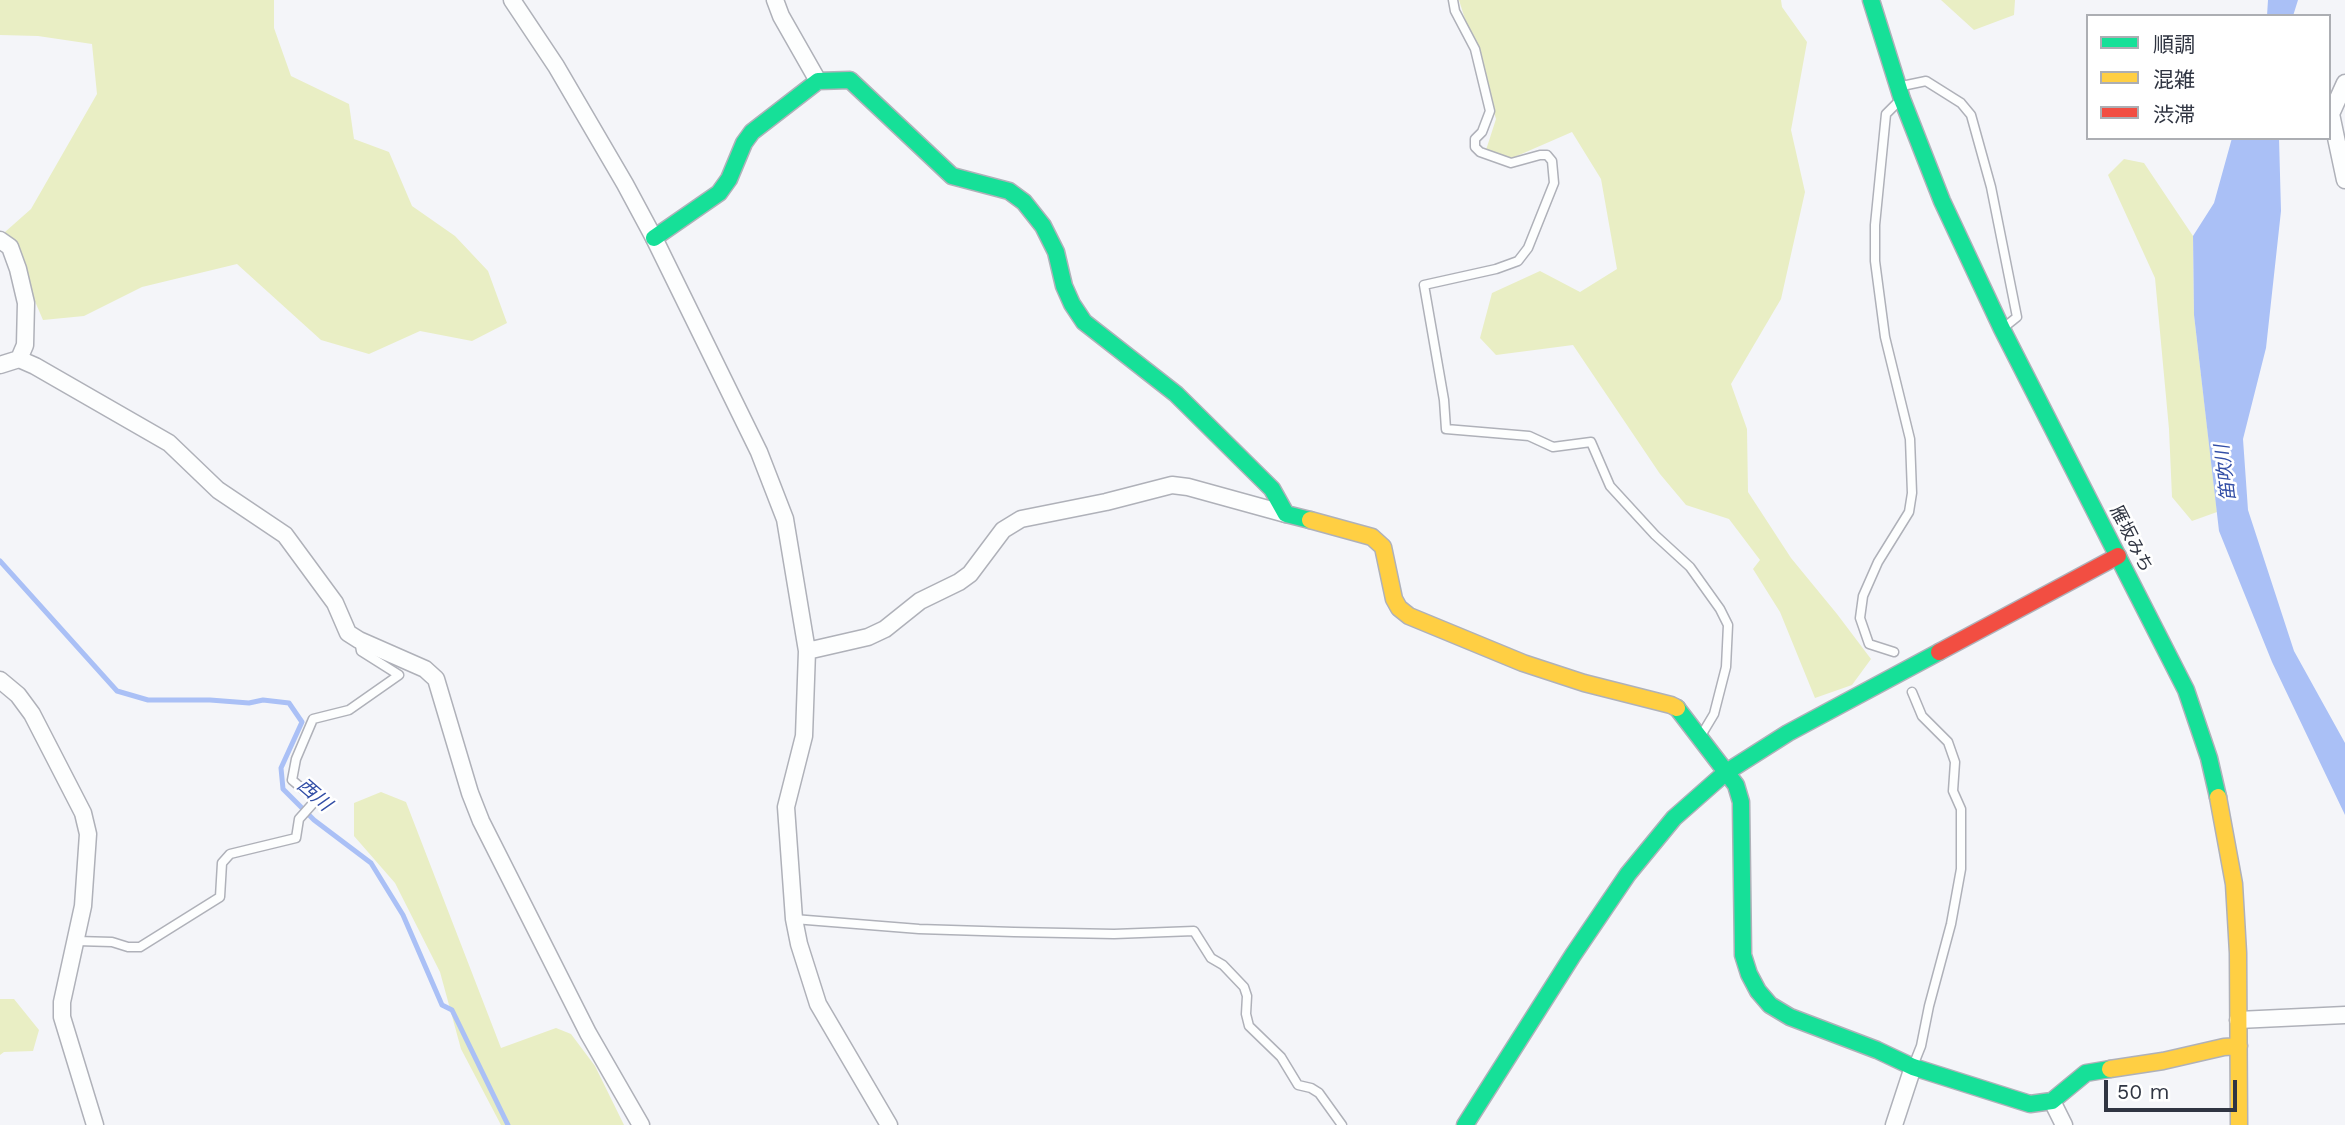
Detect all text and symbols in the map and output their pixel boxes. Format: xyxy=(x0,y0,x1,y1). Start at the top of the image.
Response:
legend xyxy=(2086,14,2331,140)
text: 順調 xyxy=(2153,32,2195,57)
text: 混雑 xyxy=(2153,67,2195,92)
text: 渋滞 xyxy=(2153,102,2195,127)
water label: 笛吹川 xyxy=(2211,443,2241,503)
street label: 雁坂みち xyxy=(2105,502,2157,576)
water label: 西川 xyxy=(292,774,336,816)
scale bar xyxy=(2107,1066,2240,1110)
text: 50 m xyxy=(2117,1079,2169,1104)

